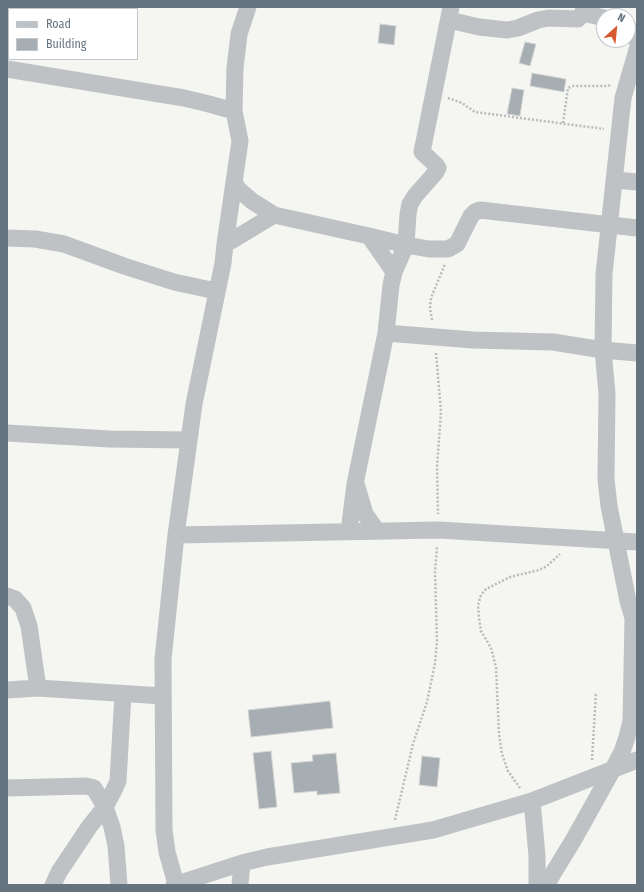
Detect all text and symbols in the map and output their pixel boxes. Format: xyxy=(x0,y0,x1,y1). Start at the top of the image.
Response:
legend xyxy=(8,8,138,60)
north arrow xyxy=(596,8,636,48)
text: N xyxy=(615,10,627,25)
text: Road xyxy=(46,17,71,31)
text: Building xyxy=(46,37,86,51)

